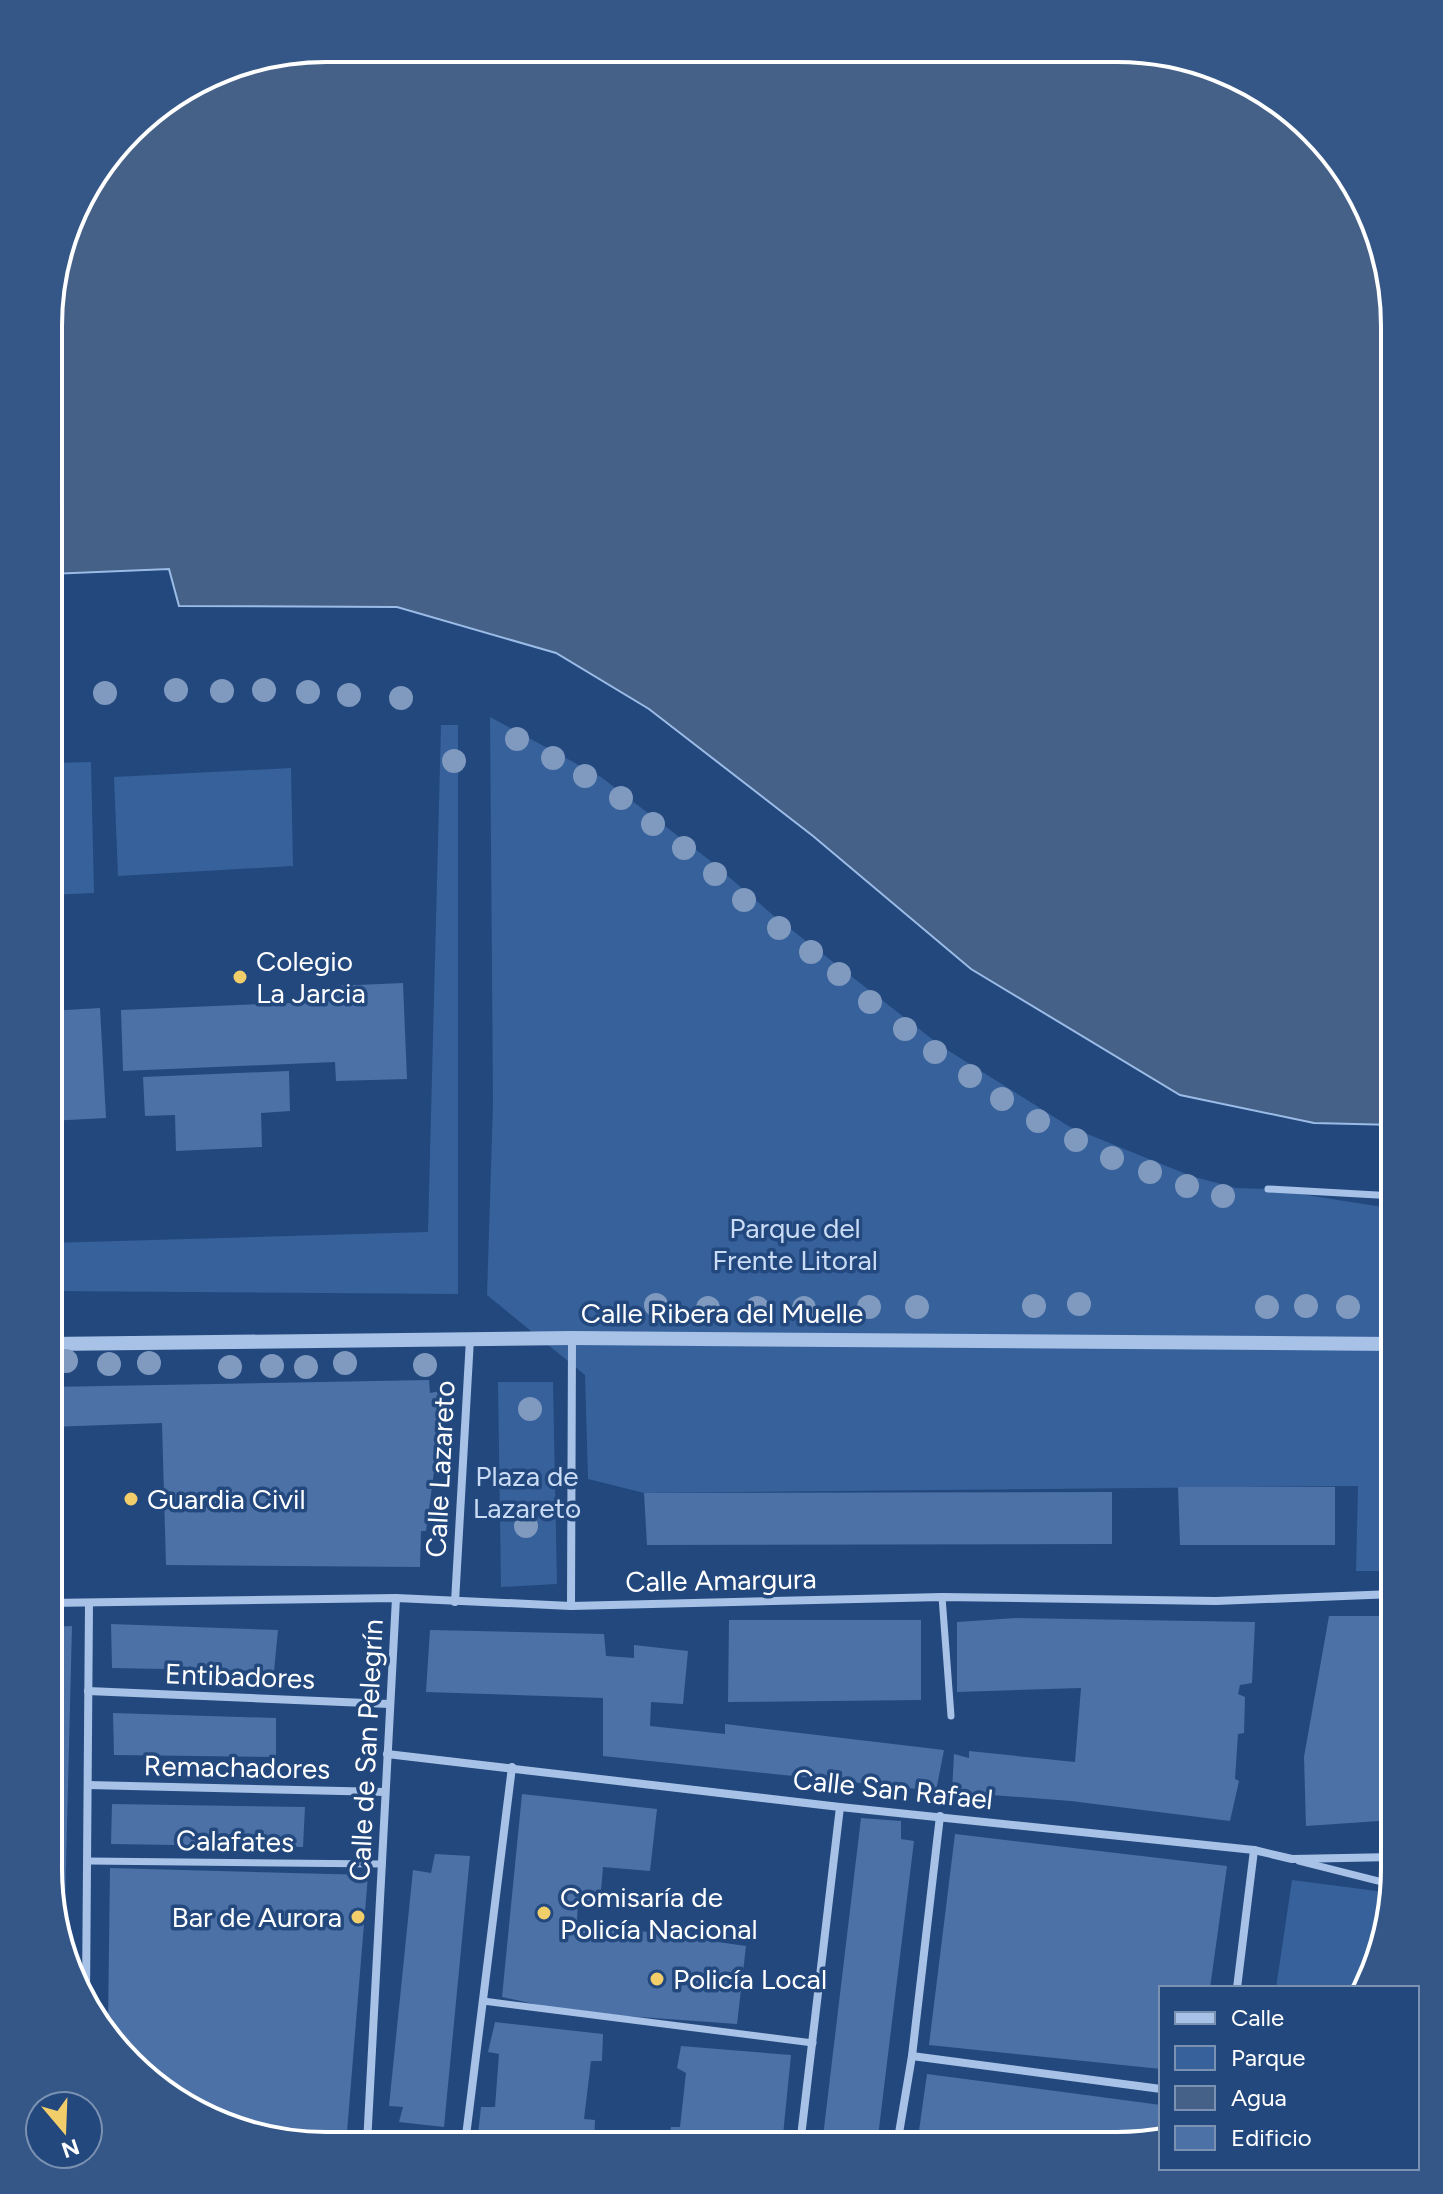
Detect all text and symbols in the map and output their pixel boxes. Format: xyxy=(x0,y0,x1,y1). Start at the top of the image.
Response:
place label: Colegio La Jarcia xyxy=(256,944,366,1010)
marker: Colegio La Jarcia xyxy=(231,968,249,986)
park label: Parque del Frente Litoral xyxy=(712,1211,878,1277)
street label: Calle Ribera del Muelle xyxy=(581,1296,863,1330)
street label: Calle Lazareto xyxy=(418,1380,462,1558)
park label: Plaza de Lazareto xyxy=(473,1459,581,1525)
place label: Guardia Civil xyxy=(147,1482,306,1516)
marker: Guardia Civil xyxy=(122,1490,140,1508)
street label: Calle Amargura xyxy=(625,1561,817,1599)
street label: Calle de San Pelegrín xyxy=(342,1618,390,1882)
street label: Entibadores xyxy=(164,1656,316,1696)
street label: Remachadores xyxy=(143,1748,331,1786)
street label: Calle San Rafael xyxy=(791,1762,995,1816)
street label: Calafates xyxy=(176,1823,294,1859)
place label: Comisaría de Policía Nacional xyxy=(560,1880,758,1946)
place label: Bar de Aurora xyxy=(172,1900,342,1934)
marker: Comisaría de Policía Nacional xyxy=(535,1904,553,1922)
marker: Bar de Aurora xyxy=(349,1908,367,1926)
place label: Policía Local xyxy=(673,1962,827,1996)
marker: Policía Local xyxy=(648,1970,666,1988)
legend xyxy=(1159,1986,1419,2170)
text: Calle xyxy=(1231,2003,1284,2032)
text: Parque xyxy=(1231,2043,1305,2072)
text: Agua xyxy=(1231,2083,1287,2112)
north arrow xyxy=(24,2090,104,2170)
text: Edificio xyxy=(1231,2123,1312,2152)
text: N xyxy=(58,2133,83,2164)

